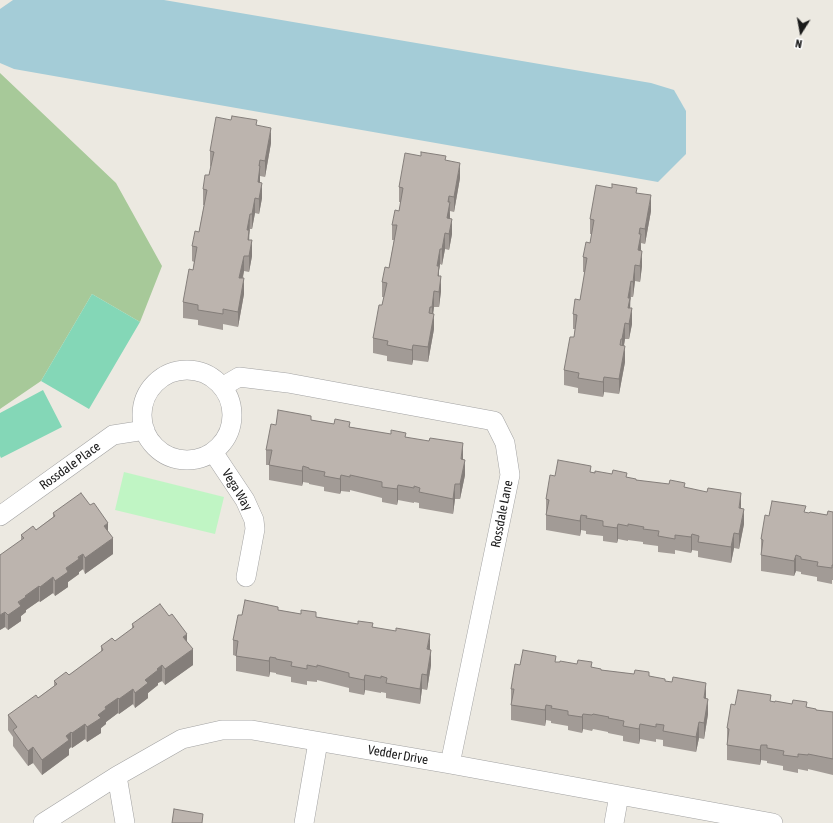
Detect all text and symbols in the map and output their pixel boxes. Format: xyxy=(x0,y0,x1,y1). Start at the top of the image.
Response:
north arrow xyxy=(781,12,821,52)
text: N xyxy=(794,37,803,50)
street label: Rossdale Place xyxy=(36,439,104,493)
street label: Vega Way xyxy=(219,466,255,514)
street label: Rossdale Lane xyxy=(488,479,516,549)
street label: Vedder Drive xyxy=(367,742,429,768)

